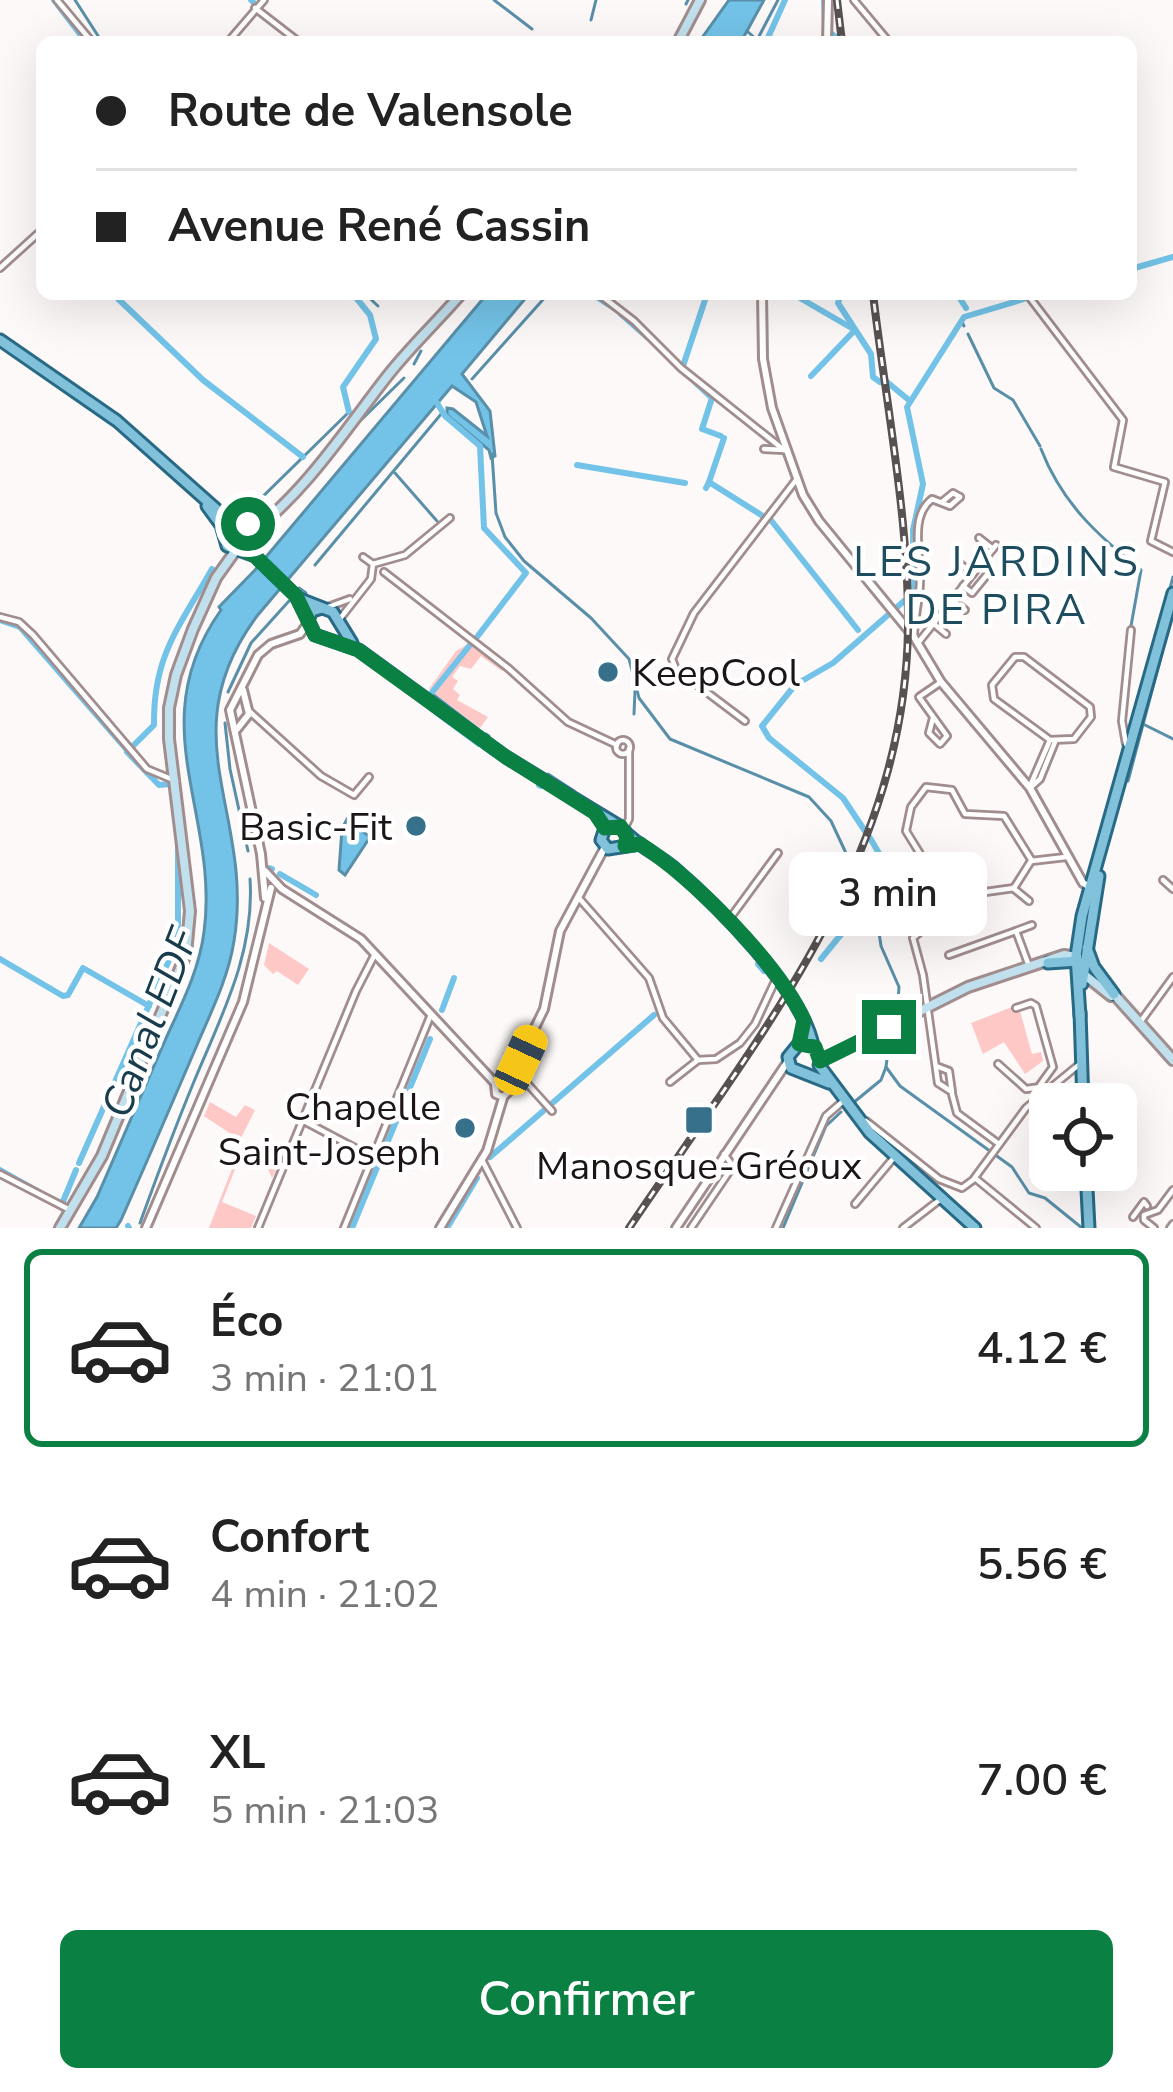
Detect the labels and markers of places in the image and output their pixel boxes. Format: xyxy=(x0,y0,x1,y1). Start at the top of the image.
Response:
place label: KeepCool xyxy=(632,647,800,700)
marker: KeepCool xyxy=(595,659,621,685)
place label: Basic-Fit xyxy=(239,801,392,854)
marker: Basic-Fit xyxy=(403,813,429,839)
place label: Chapelle Saint-Joseph xyxy=(218,1081,441,1179)
marker: Manosque-Gréoux xyxy=(683,1104,715,1136)
marker: Chapelle Saint-Joseph xyxy=(452,1115,478,1141)
place label: Manosque-Gréoux xyxy=(536,1140,862,1193)

